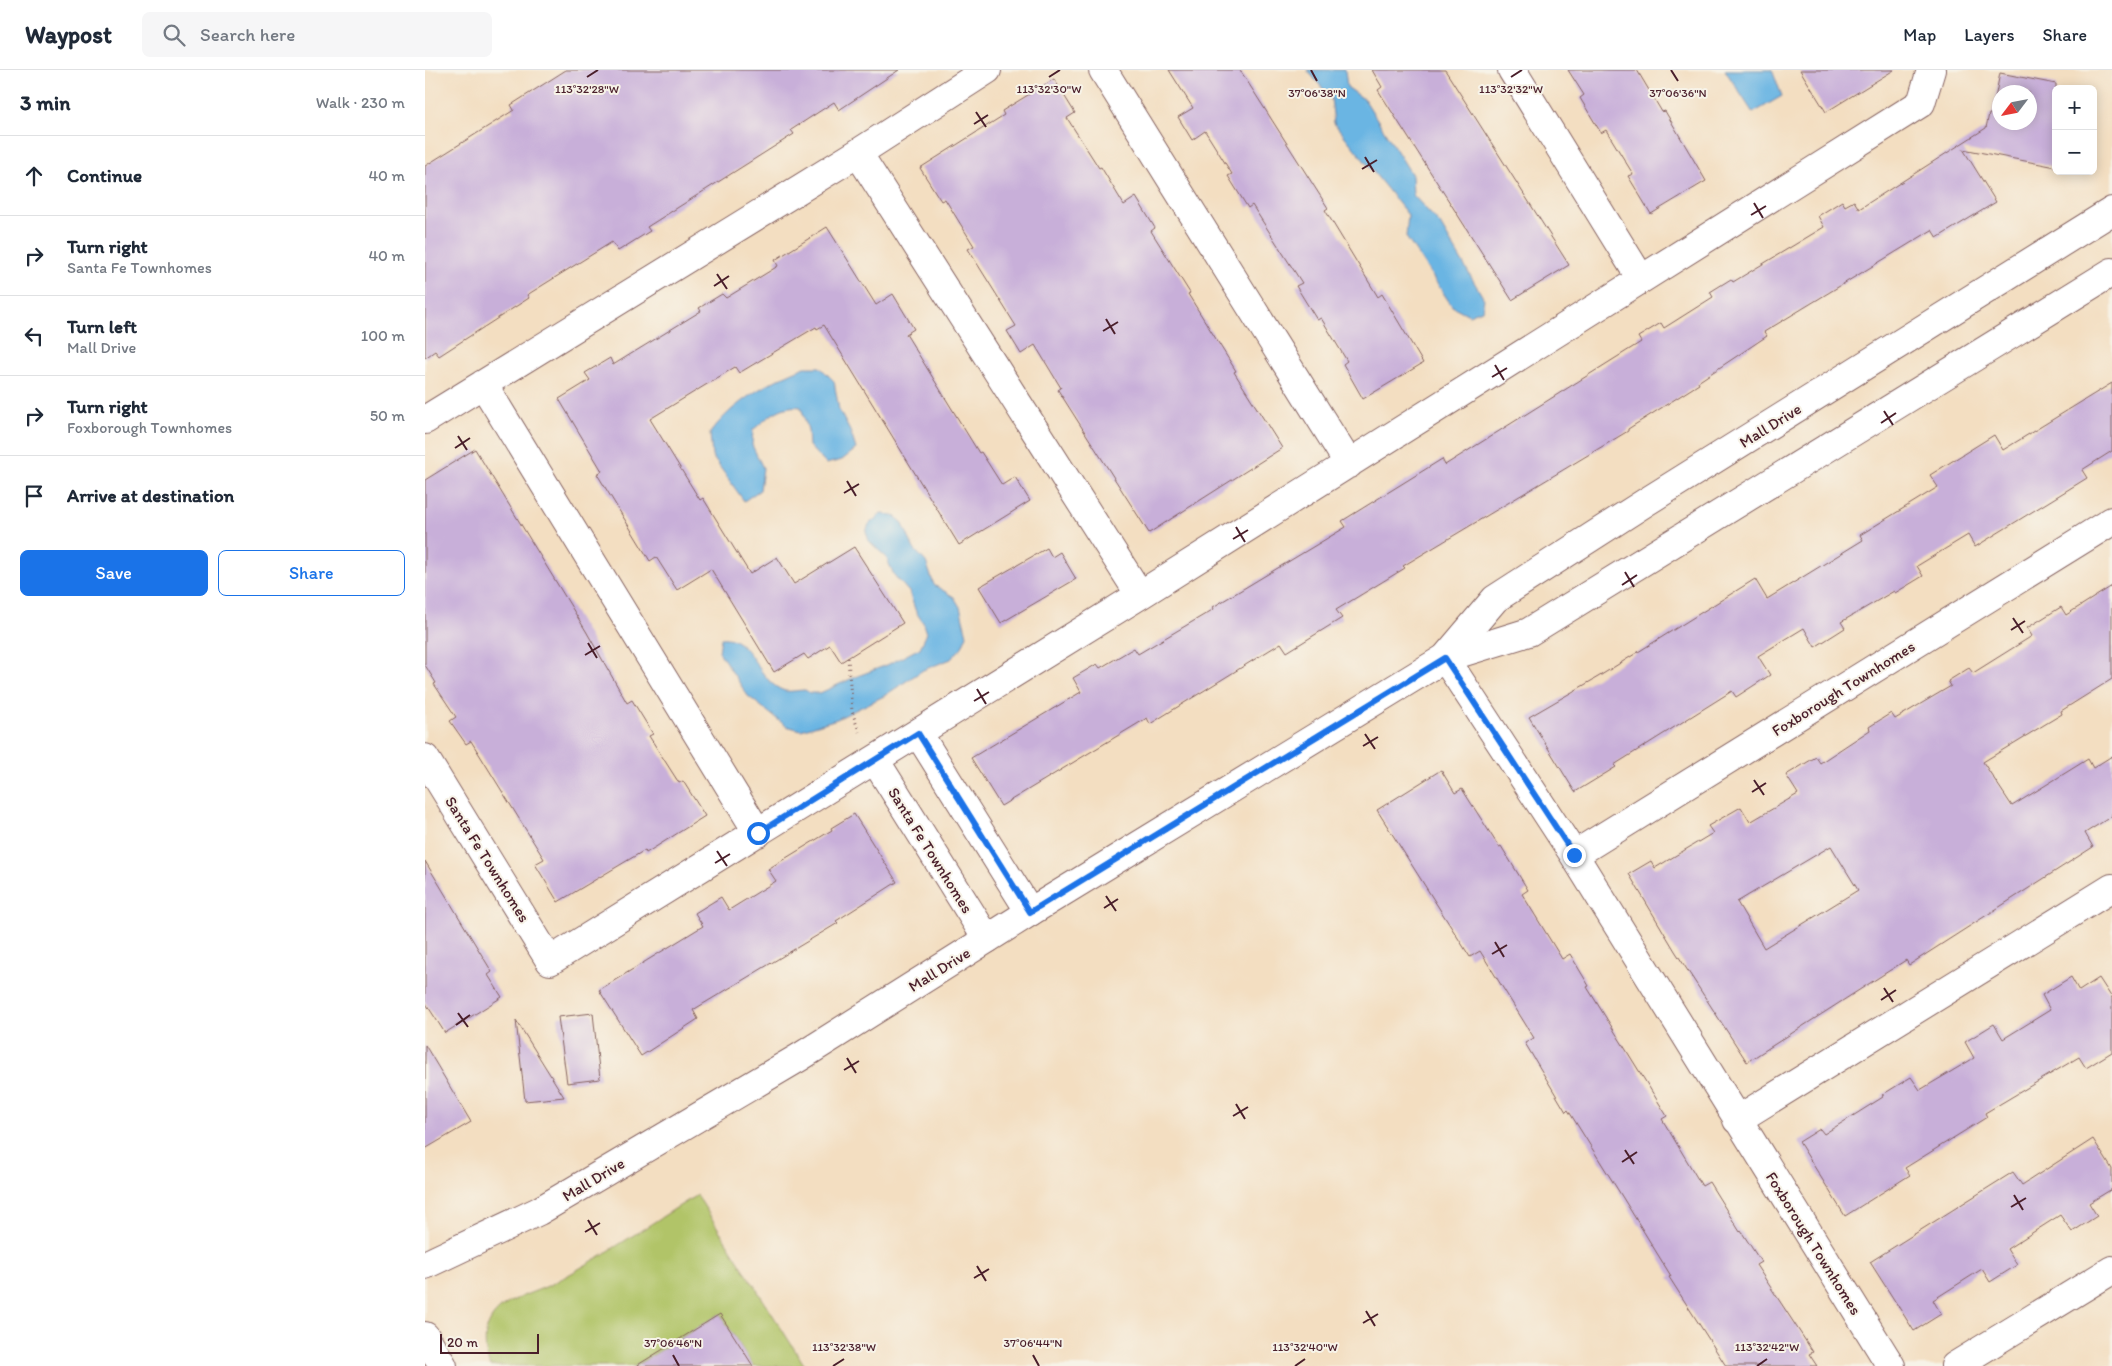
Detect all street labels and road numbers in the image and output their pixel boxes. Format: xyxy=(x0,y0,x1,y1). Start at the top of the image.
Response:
street label: Mall Drive xyxy=(1736,399,1805,452)
street label: Foxborough Townhomes xyxy=(1768,637,1918,740)
street label: Santa Fe Townhomes xyxy=(884,784,977,917)
street label: Santa Fe Townhomes xyxy=(441,793,534,926)
street label: Mall Drive xyxy=(905,943,974,996)
street label: Mall Drive xyxy=(559,1153,628,1205)
street label: Foxborough Townhomes xyxy=(1762,1168,1865,1318)

